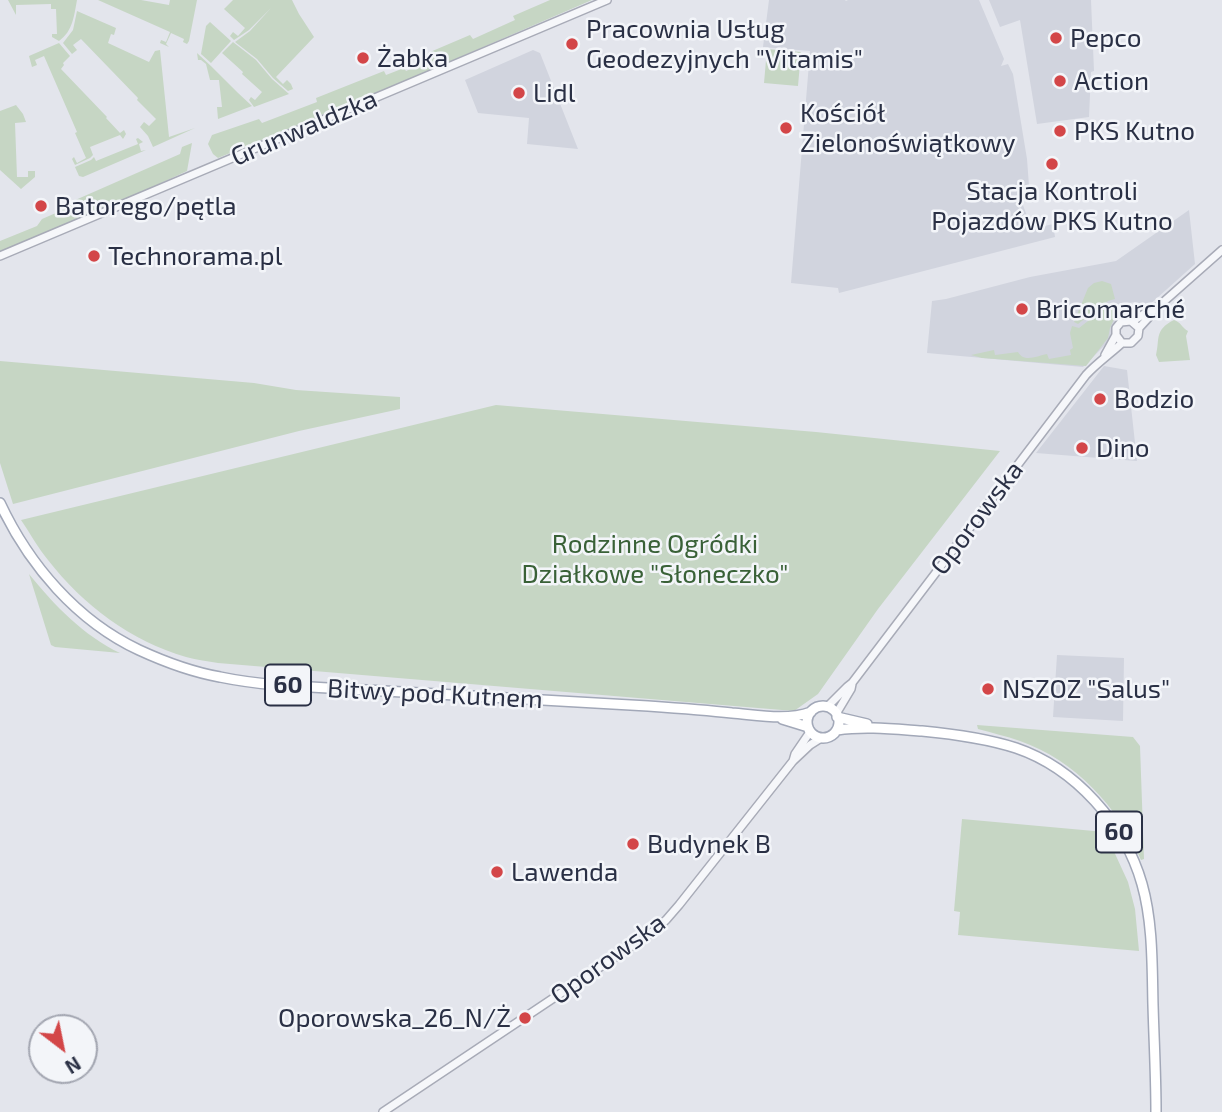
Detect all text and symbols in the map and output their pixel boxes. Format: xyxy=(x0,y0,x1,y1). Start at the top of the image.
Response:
place label: Pracownia Usług Geodezyjnych "Vitamis" xyxy=(586,13,863,74)
place label: Pepco xyxy=(1070,22,1141,54)
marker: Pepco xyxy=(1048,30,1064,46)
marker: Pracownia Usług Geodezyjnych "Vitamis" xyxy=(564,36,580,52)
place label: Żabka xyxy=(377,42,448,74)
marker: Żabka xyxy=(355,50,371,66)
place label: Action xyxy=(1074,65,1149,97)
marker: Action xyxy=(1052,73,1068,89)
place label: Lidl xyxy=(533,77,575,109)
street label: Grunwaldzka xyxy=(226,83,382,173)
marker: Lidl xyxy=(511,85,527,101)
place label: Kościół Zielonoświątkowy xyxy=(800,97,1015,158)
place label: PKS Kutno xyxy=(1074,115,1195,147)
marker: Kościół Zielonoświątkowy xyxy=(778,120,794,136)
marker: PKS Kutno xyxy=(1052,123,1068,139)
marker: Stacja Kontroli Pojazdów PKS Kutno xyxy=(1044,156,1060,172)
place label: Stacja Kontroli Pojazdów PKS Kutno xyxy=(931,175,1173,236)
place label: Batorego/pętla xyxy=(55,190,236,222)
marker: Batorego/pętla xyxy=(33,198,49,214)
place label: Technorama.pl xyxy=(108,240,282,272)
marker: Technorama.pl xyxy=(86,248,102,264)
place label: Bricomarché xyxy=(1036,293,1185,325)
marker: Bricomarché xyxy=(1014,301,1030,317)
place label: Bodzio xyxy=(1114,383,1194,415)
marker: Bodzio xyxy=(1092,391,1108,407)
place label: Dino xyxy=(1096,432,1150,464)
marker: Dino xyxy=(1074,440,1090,456)
street label: Oporowska xyxy=(924,455,1030,581)
park label: Rodzinne Ogródki Działkowe "Słoneczko" xyxy=(522,528,788,590)
road number: 60 xyxy=(265,664,311,706)
street label: Bitwy pod Kutnem xyxy=(326,673,544,715)
place label: NSZOZ "Salus" xyxy=(1002,673,1170,705)
marker: NSZOZ "Salus" xyxy=(980,681,996,697)
road number: 60 xyxy=(1096,812,1142,852)
place label: Budynek B xyxy=(647,828,771,860)
marker: Budynek B xyxy=(625,836,641,852)
place label: Lawenda xyxy=(511,856,618,888)
marker: Lawenda xyxy=(489,864,505,880)
street label: Oporowska xyxy=(545,907,671,1011)
place label: Oporowska_26_N/Ż xyxy=(278,1002,511,1034)
marker: Oporowska_26_N/Ż xyxy=(517,1010,533,1026)
north arrow xyxy=(28,1014,98,1084)
text: N xyxy=(61,1052,85,1079)

